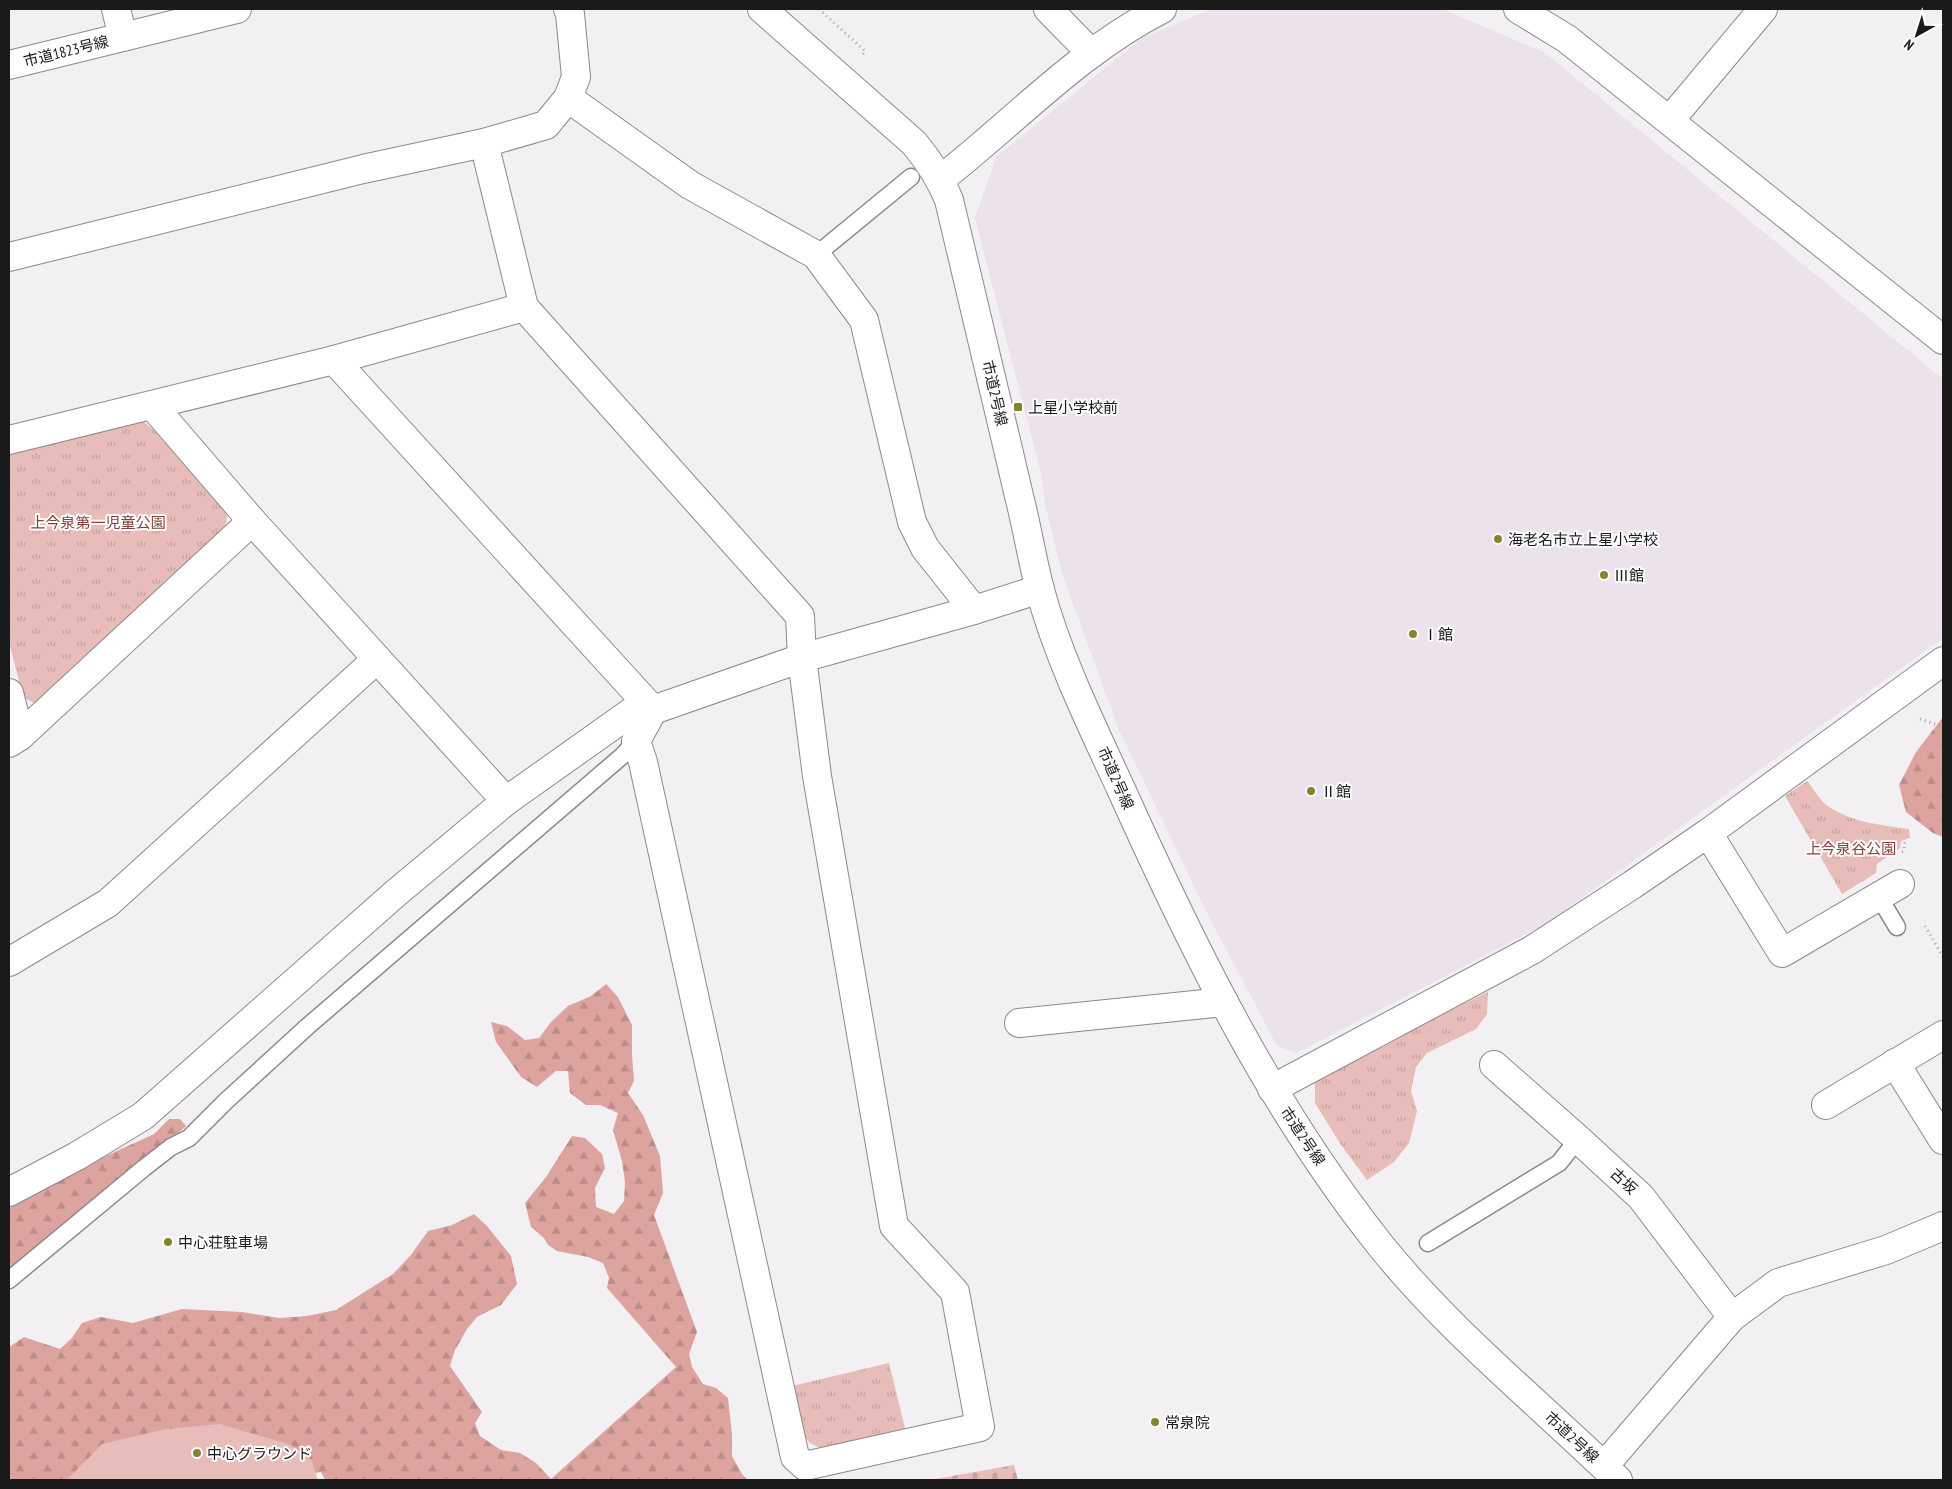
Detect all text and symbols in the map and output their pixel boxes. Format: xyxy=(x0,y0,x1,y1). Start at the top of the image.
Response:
north arrow xyxy=(1892,10,1942,60)
street label: 市道1823号線 xyxy=(21,31,111,71)
text: N xyxy=(1900,36,1917,54)
street label: 市道2号線 xyxy=(978,358,1012,428)
place label: 上星小学校前 xyxy=(1028,398,1118,417)
marker: 上星小学校前 xyxy=(1012,401,1024,413)
park label: 上今泉第一児童公園 xyxy=(30,513,166,532)
place label: 海老名市立上星小学校 xyxy=(1508,530,1658,549)
marker: 海老名市立上星小学校 xyxy=(1492,533,1504,545)
place label: Ⅲ館 xyxy=(1614,566,1644,585)
marker: Ⅲ館 xyxy=(1598,569,1610,581)
place label: Ⅰ館 xyxy=(1423,625,1453,644)
marker: Ⅰ館 xyxy=(1407,628,1419,640)
street label: 市道2号線 xyxy=(1094,744,1138,812)
place label: Ⅱ館 xyxy=(1321,782,1351,801)
marker: Ⅱ館 xyxy=(1305,785,1317,797)
park label: 上今泉谷公園 xyxy=(1806,839,1896,858)
street label: 市道2号線 xyxy=(1276,1103,1330,1169)
street label: 古坂 xyxy=(1607,1164,1641,1198)
place label: 中心荘駐車場 xyxy=(178,1233,268,1252)
marker: 中心荘駐車場 xyxy=(162,1236,174,1248)
street label: 市道2号線 xyxy=(1541,1407,1603,1467)
place label: 常泉院 xyxy=(1165,1413,1210,1432)
marker: 常泉院 xyxy=(1149,1416,1161,1428)
place label: 中心グラウンド xyxy=(207,1444,312,1463)
marker: 中心グラウンド xyxy=(191,1447,203,1459)

